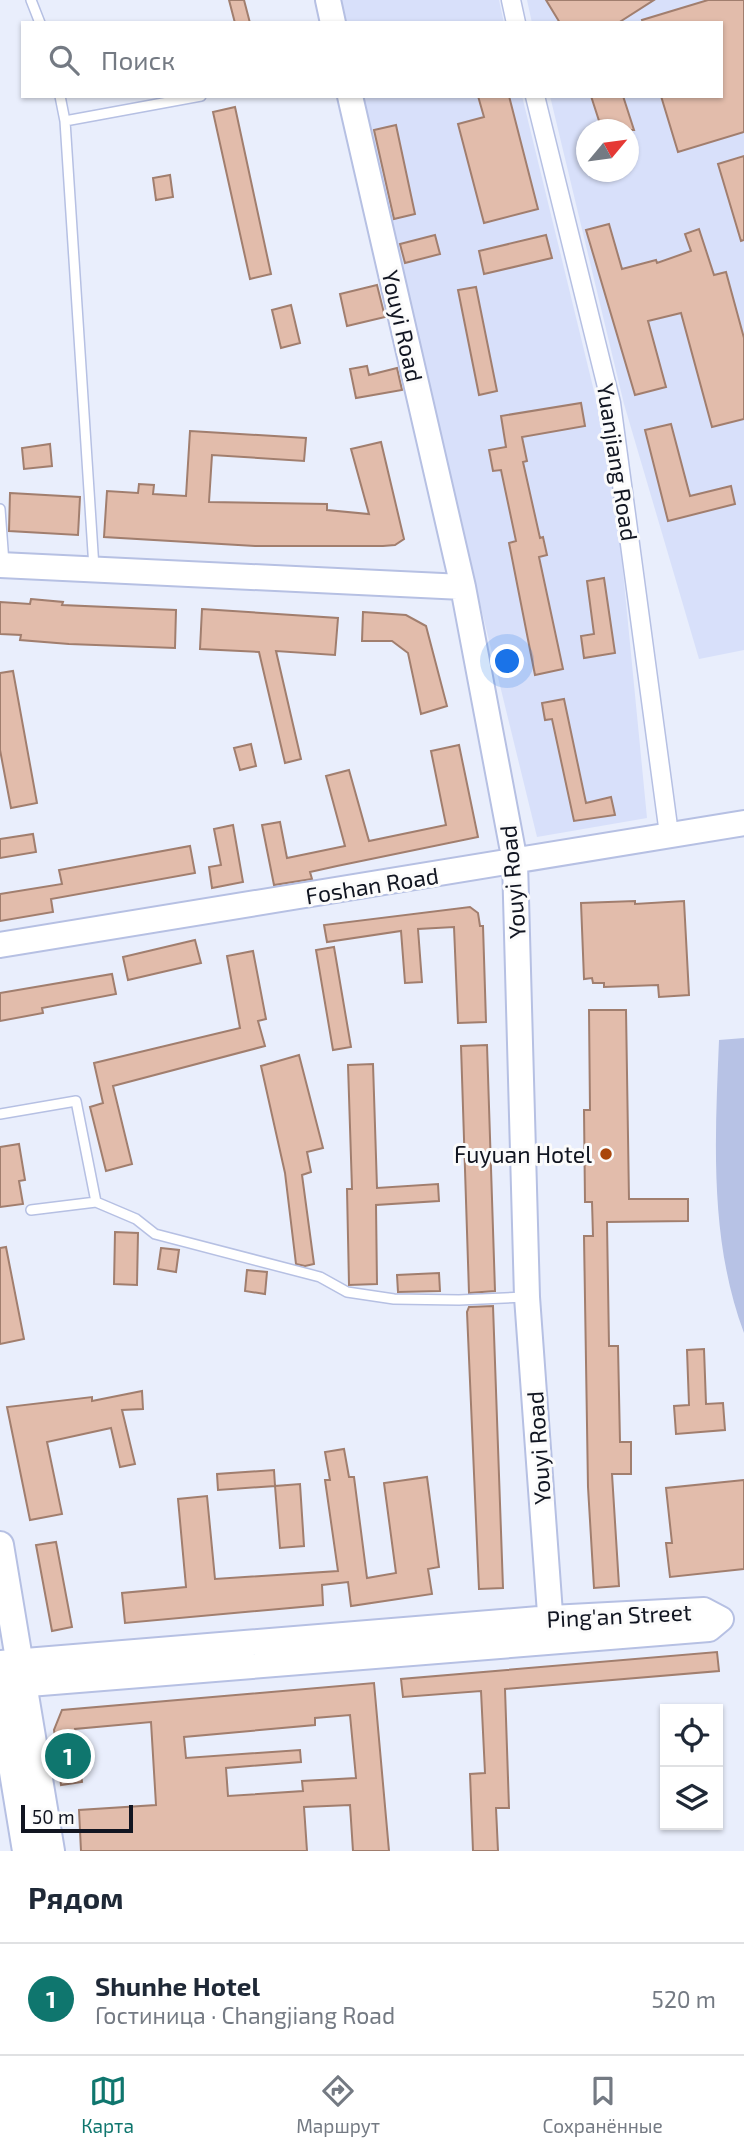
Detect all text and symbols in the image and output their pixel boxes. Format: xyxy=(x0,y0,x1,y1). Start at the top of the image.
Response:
search box xyxy=(21,21,723,98)
icon: search xyxy=(45,41,83,79)
text: Поиск xyxy=(101,44,175,75)
north arrow xyxy=(576,119,639,182)
street label: Youyi Road xyxy=(377,267,429,385)
street label: Yuanjiang Road xyxy=(592,381,644,543)
your location xyxy=(490,644,524,678)
street label: Youyi Road xyxy=(493,824,531,940)
street label: Foshan Road xyxy=(304,861,440,909)
place label: Fuyuan Hotel xyxy=(454,1140,592,1168)
marker: Fuyuan Hotel xyxy=(598,1146,614,1162)
street label: Youyi Road xyxy=(520,1390,556,1506)
street label: Ping'an Street xyxy=(546,1597,693,1633)
map controls xyxy=(660,1704,723,1830)
button: locate xyxy=(660,1704,723,1767)
pin: 1 xyxy=(45,1730,91,1782)
button: layers xyxy=(660,1767,723,1830)
scale bar xyxy=(21,1802,133,1834)
text: 50 m xyxy=(32,1805,75,1828)
text: Рядом xyxy=(28,1879,124,1915)
text: Shunhe Hotel xyxy=(95,1970,260,2001)
text: 1 xyxy=(46,1985,56,2013)
text: 520 m xyxy=(652,1985,716,2013)
text: Гостиница · Changjiang Road xyxy=(95,2001,395,2029)
tab: Карта xyxy=(81,2072,134,2137)
tab: Маршрут xyxy=(296,2072,380,2137)
tab: Сохранённые xyxy=(542,2072,663,2137)

